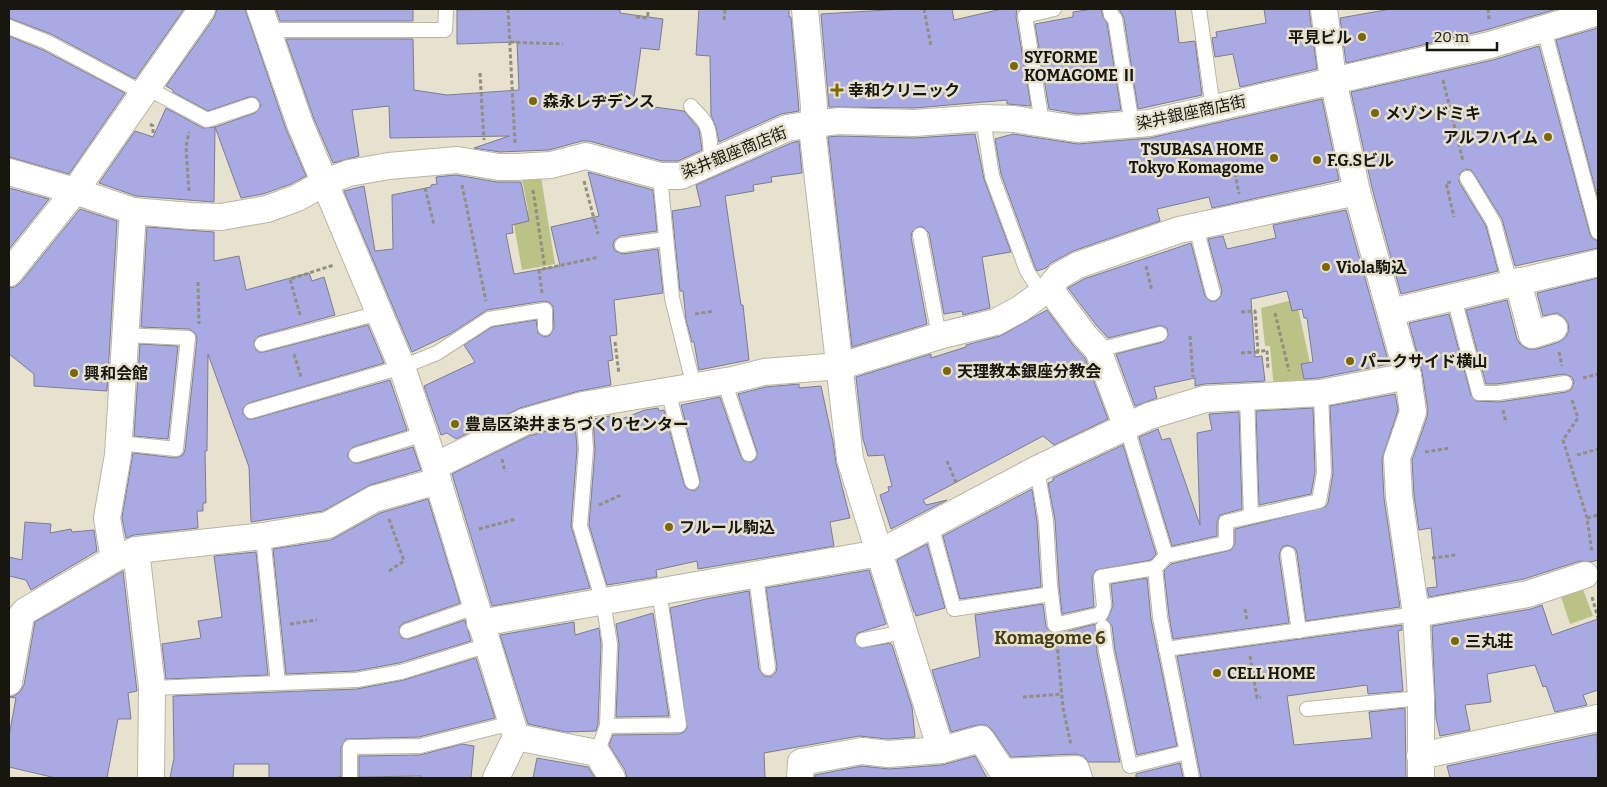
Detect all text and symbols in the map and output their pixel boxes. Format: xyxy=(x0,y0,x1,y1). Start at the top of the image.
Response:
scale bar xyxy=(1427,20,1497,52)
place label: 平見ビル xyxy=(1288,28,1352,47)
text: 20 m xyxy=(1434,28,1470,46)
marker: 平見ビル xyxy=(1356,31,1368,43)
place label: SYFORME KOMAGOME Ⅱ xyxy=(1024,48,1137,85)
marker: SYFORME KOMAGOME Ⅱ xyxy=(1008,60,1020,72)
place label: 幸和クリニック xyxy=(848,81,960,100)
marker: 幸和クリニック xyxy=(830,83,844,97)
place label: 森永レヂデンス xyxy=(543,92,655,111)
street label: 染井銀座商店街 xyxy=(1134,92,1248,133)
marker: 森永レヂデンス xyxy=(527,95,539,107)
place label: メゾンドミキ xyxy=(1385,104,1481,123)
marker: メゾンドミキ xyxy=(1369,107,1381,119)
street label: 染井銀座商店街 xyxy=(679,123,790,182)
place label: アルフハイム xyxy=(1443,128,1538,147)
marker: アルフハイム xyxy=(1542,131,1554,143)
place label: TSUBASA HOME Tokyo Komagome xyxy=(1129,140,1264,177)
place label: F.G.Sビル xyxy=(1327,151,1394,170)
marker: TSUBASA HOME Tokyo Komagome xyxy=(1268,152,1280,164)
marker: F.G.Sビル xyxy=(1311,154,1323,166)
place label: Viola駒込 xyxy=(1336,258,1407,277)
marker: Viola駒込 xyxy=(1320,261,1332,273)
place label: パークサイド横山 xyxy=(1360,352,1488,371)
marker: パークサイド横山 xyxy=(1344,355,1356,367)
place label: 天理教本銀座分教会 xyxy=(957,362,1101,381)
place label: 興和会館 xyxy=(84,364,148,383)
marker: 天理教本銀座分教会 xyxy=(941,365,953,377)
marker: 興和会館 xyxy=(68,367,80,379)
place label: 豊島区染井まちづくりセンター xyxy=(465,415,689,434)
marker: 豊島区染井まちづくりセンター xyxy=(449,418,461,430)
place label: フルール駒込 xyxy=(679,518,775,537)
marker: フルール駒込 xyxy=(663,521,675,533)
district label: Komagome 6 xyxy=(994,627,1106,649)
place label: 三丸荘 xyxy=(1465,632,1513,651)
marker: 三丸荘 xyxy=(1449,635,1461,647)
place label: CELL HOME xyxy=(1227,664,1316,683)
marker: CELL HOME xyxy=(1211,667,1223,679)

